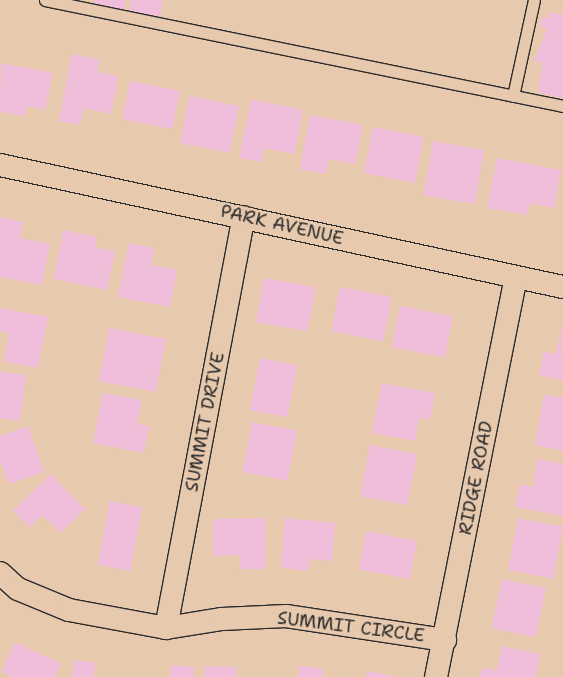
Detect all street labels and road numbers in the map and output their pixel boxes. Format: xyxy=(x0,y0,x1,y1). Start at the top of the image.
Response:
street label: PARK AVENUE xyxy=(218,200,346,250)
street label: SUMMIT DRIVE xyxy=(181,350,229,494)
street label: RIDGE ROAD xyxy=(454,419,498,537)
street label: SUMMIT CIRCLE xyxy=(276,607,426,647)

